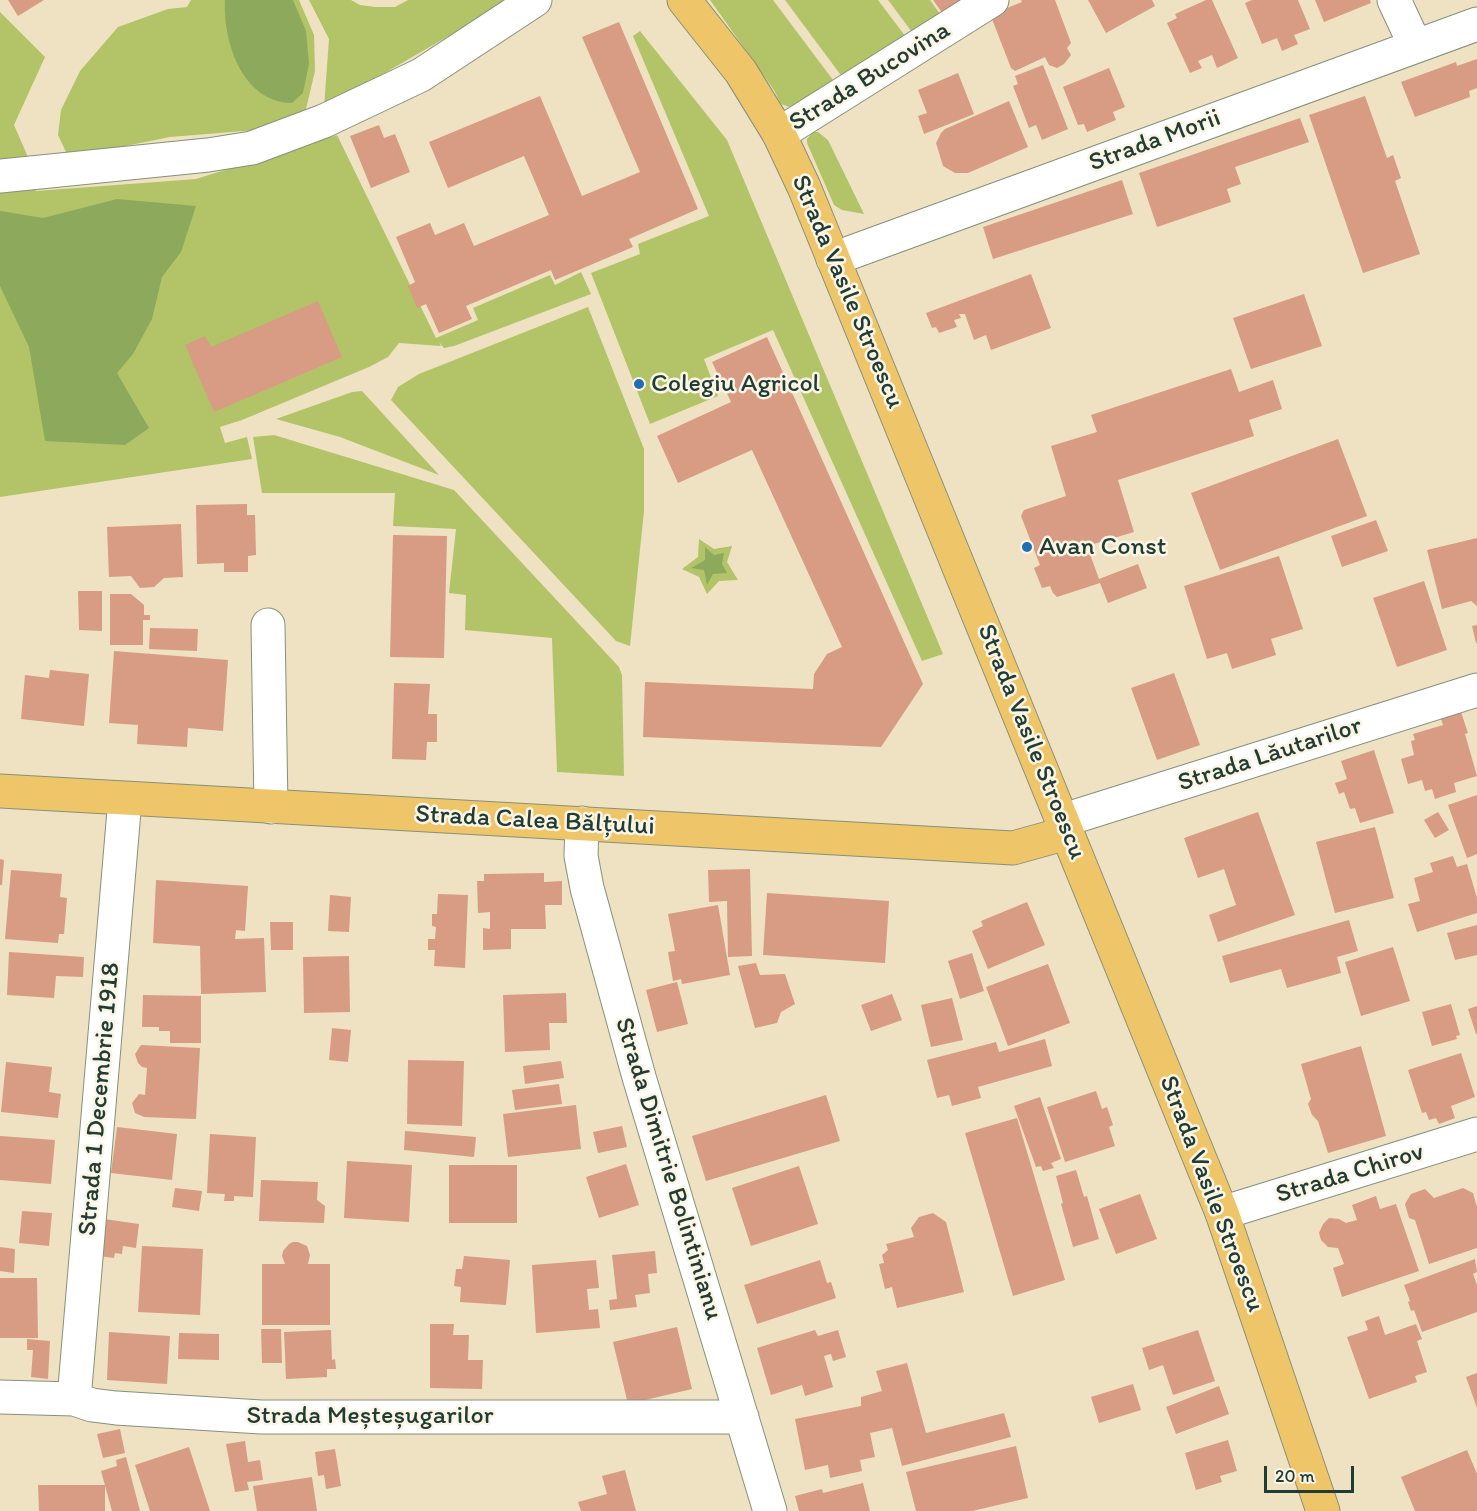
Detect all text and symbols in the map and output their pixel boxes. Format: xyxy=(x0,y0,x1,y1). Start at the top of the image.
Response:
street label: Strada Bucovina xyxy=(784,15,956,139)
street label: Strada Morii xyxy=(1085,103,1225,179)
street label: Strada Vasile Stroescu xyxy=(784,171,910,413)
place label: Colegiu Agricol xyxy=(651,368,820,400)
marker: Colegiu Agricol xyxy=(632,377,646,391)
place label: Avan Const xyxy=(1039,531,1167,563)
marker: Avan Const xyxy=(1020,540,1034,554)
street label: Strada Vasile Stroescu xyxy=(970,620,1092,864)
street label: Strada Lăutarilor xyxy=(1174,711,1366,799)
street label: Strada Calea Bălțului xyxy=(414,799,656,843)
street label: Strada 1 Decembrie 1918 xyxy=(73,961,127,1237)
street label: Strada Dimitrie Bolintinianu xyxy=(607,1014,729,1324)
street label: Strada Vasile Stroescu xyxy=(1152,1071,1270,1317)
street label: Strada Chirov xyxy=(1272,1137,1428,1211)
street label: Strada Meșteșugarilor xyxy=(246,1400,494,1432)
scale bar xyxy=(1267,1454,1357,1492)
text: 20 m xyxy=(1275,1465,1315,1487)

